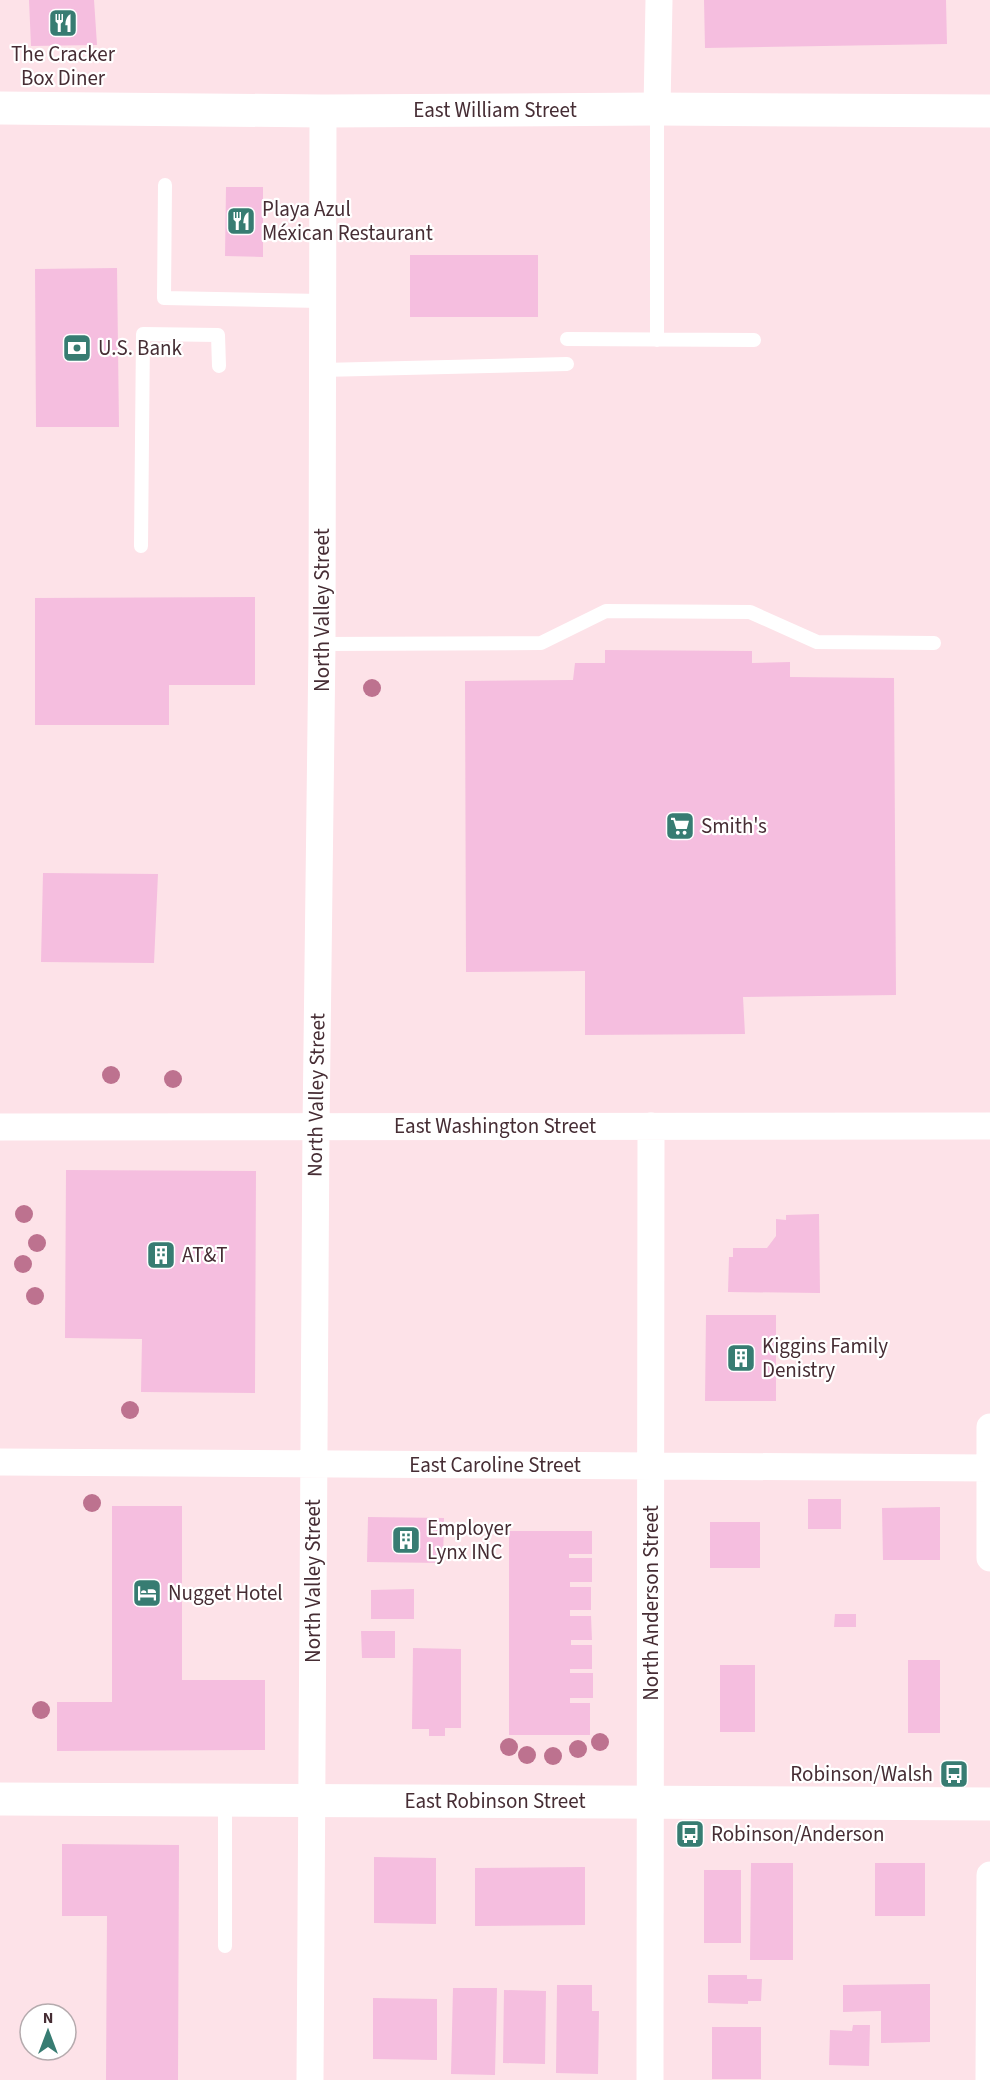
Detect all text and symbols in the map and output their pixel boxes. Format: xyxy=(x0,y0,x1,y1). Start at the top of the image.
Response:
restaurant icon: The Cracker Box Diner xyxy=(47,7,79,39)
place label: The Cracker Box Diner xyxy=(11,39,116,93)
street label: East William Street xyxy=(413,95,577,125)
place label: Playa Azul Méxican Restaurant xyxy=(262,194,433,248)
restaurant icon: Playa Azul Méxican Restaurant xyxy=(225,205,257,237)
bank icon: U.S. Bank xyxy=(61,332,93,364)
place label: U.S. Bank xyxy=(98,333,182,363)
street label: North Valley Street xyxy=(307,528,337,692)
supermarket icon: Smith's xyxy=(664,810,696,842)
place label: Smith's xyxy=(701,811,767,841)
street label: North Valley Street xyxy=(300,1013,332,1177)
street label: East Washington Street xyxy=(394,1111,596,1141)
building icon: AT&T xyxy=(145,1239,177,1271)
place label: AT&T xyxy=(182,1240,228,1270)
place label: Kiggins Family Denistry xyxy=(762,1331,888,1385)
building icon: Kiggins Family Denistry xyxy=(725,1342,757,1374)
street label: East Caroline Street xyxy=(409,1450,581,1480)
street label: North Valley Street xyxy=(298,1499,328,1663)
street label: North Anderson Street xyxy=(636,1505,666,1701)
place label: Employer Lynx INC xyxy=(427,1513,512,1567)
building icon: Employer Lynx INC xyxy=(390,1524,422,1556)
hotel icon: Nugget Hotel xyxy=(131,1577,163,1609)
place label: Nugget Hotel xyxy=(168,1578,283,1608)
bus stop icon: Robinson/Walsh xyxy=(938,1758,970,1790)
place label: Robinson/Walsh xyxy=(790,1759,933,1789)
street label: East Robinson Street xyxy=(404,1786,586,1816)
bus stop icon: Robinson/Anderson xyxy=(674,1818,706,1850)
place label: Robinson/Anderson xyxy=(711,1819,884,1849)
north arrow xyxy=(18,2002,78,2062)
text: N xyxy=(43,2007,53,2029)

